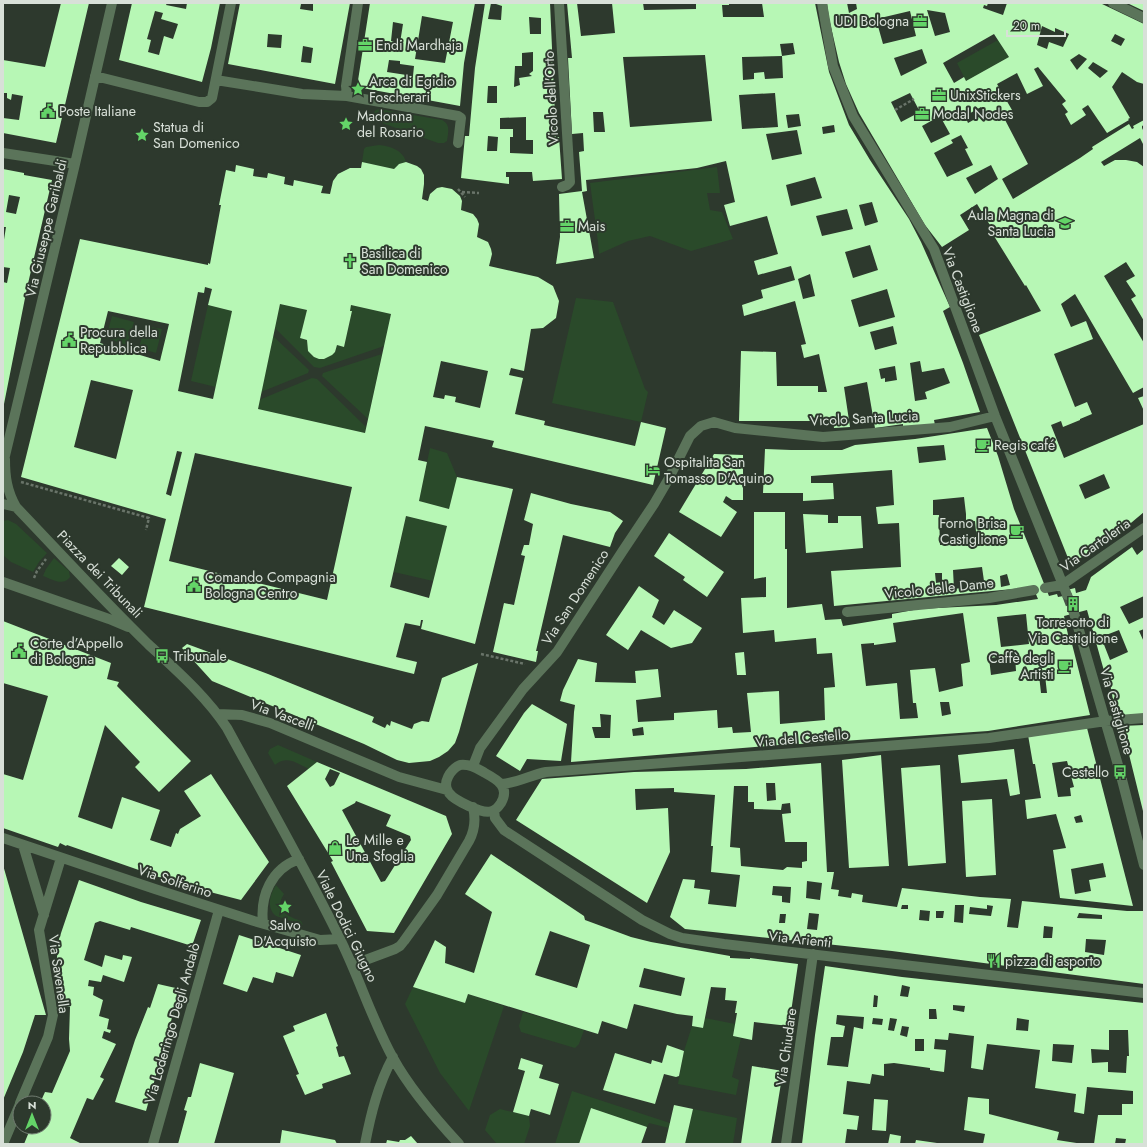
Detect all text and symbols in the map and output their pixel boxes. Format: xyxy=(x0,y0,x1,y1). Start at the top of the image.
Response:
place label: UDI Bologna xyxy=(835,11,909,31)
scale bar xyxy=(1007,12,1065,38)
office icon: UDI Bologna xyxy=(912,13,928,29)
text: 20 m xyxy=(1013,17,1040,35)
place label: Endi Mardhaja xyxy=(376,35,462,55)
office icon: Endi Mardhaja xyxy=(357,37,373,53)
street label: Vicolo dell'Orto xyxy=(539,50,563,146)
place label: Arca di Egidio Foscherari xyxy=(369,71,455,107)
place icon: Arca di Egidio Foscherari xyxy=(350,81,366,97)
place label: UnixStickers xyxy=(950,85,1021,105)
office icon: UnixStickers xyxy=(931,87,947,103)
place label: Poste Italiane xyxy=(59,101,136,121)
public building icon: Poste Italiane xyxy=(40,103,56,119)
place label: Modal Nodes xyxy=(933,104,1014,124)
place label: Madonna del Rosario xyxy=(357,106,424,142)
office icon: Modal Nodes xyxy=(914,106,930,122)
place icon: Madonna del Rosario xyxy=(338,116,354,132)
place label: Statua di San Domenico xyxy=(153,117,240,153)
place icon: Statua di San Domenico xyxy=(134,127,150,143)
street label: Via Giuseppe Garibaldi xyxy=(20,157,72,299)
place label: Aula Magna di Santa Lucia xyxy=(968,205,1054,241)
school or university icon: Aula Magna di Santa Lucia xyxy=(1057,215,1073,231)
place label: Mais xyxy=(578,216,606,236)
office icon: Mais xyxy=(559,218,575,234)
place label: Basilica di San Domenico xyxy=(361,243,448,279)
street label: Via Castiglione xyxy=(938,244,988,336)
church icon: Basilica di San Domenico xyxy=(342,253,358,269)
place label: Procura della Repubblica xyxy=(80,322,158,358)
public building icon: Procura della Repubblica xyxy=(61,332,77,348)
street label: Vicolo Santa Lucia xyxy=(809,405,919,431)
place label: Regis café xyxy=(994,435,1055,455)
cafe icon: Regis café xyxy=(975,437,991,453)
place label: Ospitalita San Tomasso D'Aquino xyxy=(664,452,773,488)
hotel icon: Ospitalita San Tomasso D'Aquino xyxy=(645,462,661,478)
place label: Forno Brisa Castiglione xyxy=(939,513,1006,549)
street label: Via Cartoleria xyxy=(1056,513,1134,577)
cafe icon: Forno Brisa Castiglione xyxy=(1009,523,1025,539)
street label: Piazza dei Tribunali xyxy=(53,526,147,622)
street label: Via San Domenico xyxy=(537,545,614,649)
place label: Comando Compagnia Bologna Centro xyxy=(205,567,336,603)
street label: Vicolo delle Dame xyxy=(883,572,995,604)
public building icon: Comando Compagnia Bologna Centro xyxy=(186,577,202,593)
building icon: Torresotto di Via Castiglione xyxy=(1065,596,1081,612)
place label: Torresotto di Via Castiglione xyxy=(1028,612,1118,648)
place label: Corte d’Appello di Bologna xyxy=(30,633,123,669)
public building icon: Corte d’Appello di Bologna xyxy=(11,643,27,659)
place label: Tribunale xyxy=(173,646,227,666)
bus stop icon: Tribunale xyxy=(154,648,170,664)
place label: Caffè degli Artisti xyxy=(988,648,1054,684)
cafe icon: Caffè degli Artisti xyxy=(1057,658,1073,674)
street label: Via Castiglione xyxy=(1095,665,1139,757)
street label: Via Vascelli xyxy=(248,694,318,736)
street label: Via del Cestello xyxy=(755,724,850,752)
place label: Cestello xyxy=(1062,762,1109,782)
bus stop icon: Cestello xyxy=(1112,764,1128,780)
place label: Le Mille e Una Sfoglia xyxy=(346,830,414,866)
shop icon: Le Mille e Una Sfoglia xyxy=(327,840,343,856)
street label: Via Solferino xyxy=(135,860,215,903)
street label: Viale Dodici Giugno xyxy=(311,867,383,986)
place icon: Salvo D'Acquisto xyxy=(277,899,293,915)
place label: Salvo D'Acquisto xyxy=(254,915,317,951)
street label: Via Arienti xyxy=(768,926,832,952)
street label: Via Savenella xyxy=(44,933,74,1015)
street label: Via Loderingo Degli Andalò xyxy=(139,940,205,1106)
place label: pizza di asporto xyxy=(1005,951,1101,971)
restaurant icon: pizza di asporto xyxy=(986,953,1002,969)
street label: Via Chiudare xyxy=(771,1007,801,1087)
north arrow xyxy=(12,1095,52,1135)
text: N xyxy=(28,1097,36,1113)

